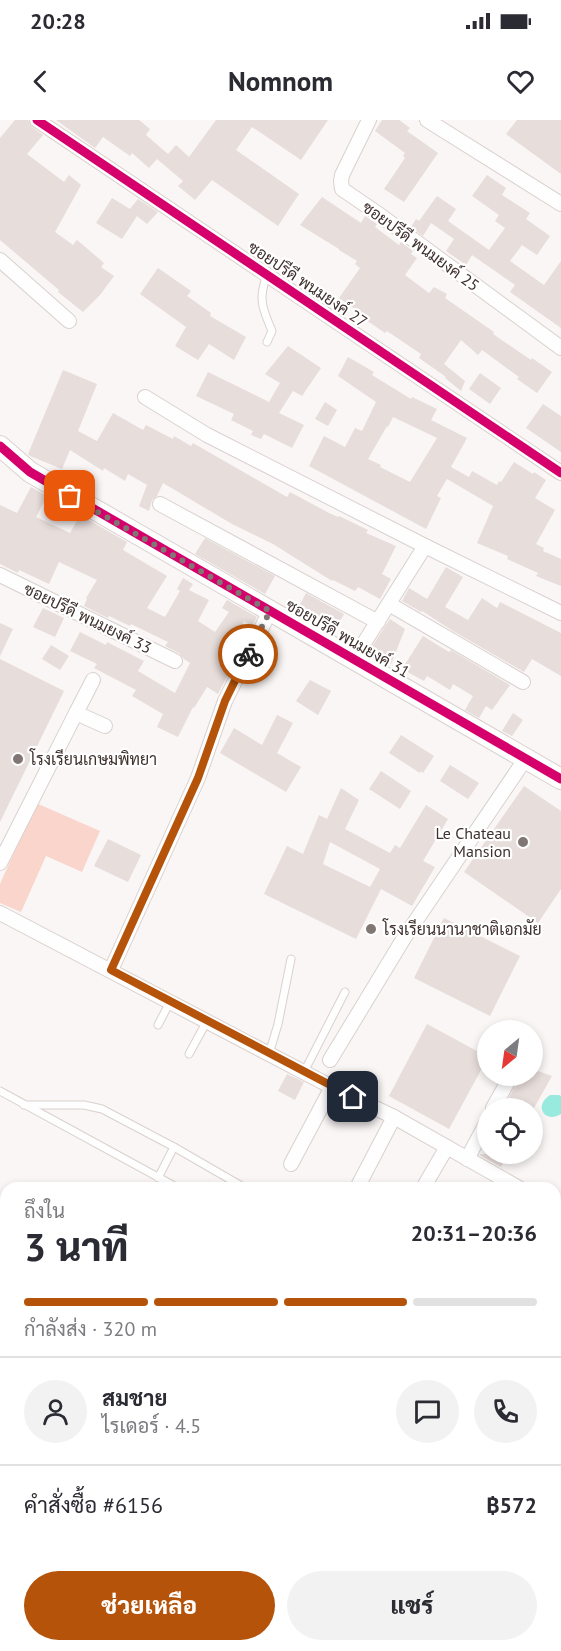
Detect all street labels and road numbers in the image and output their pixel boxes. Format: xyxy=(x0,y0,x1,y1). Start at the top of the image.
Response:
street label: ซอยปรีดี พนมยงค์ 25 xyxy=(359,195,485,295)
street label: ซอยปรีดี พนมยงค์ 27 xyxy=(245,235,373,331)
street label: ซอยปรีดี พนมยงค์ 33 xyxy=(21,577,156,658)
street label: ซอยปรีดี พนมยงค์ 31 xyxy=(283,593,414,682)

